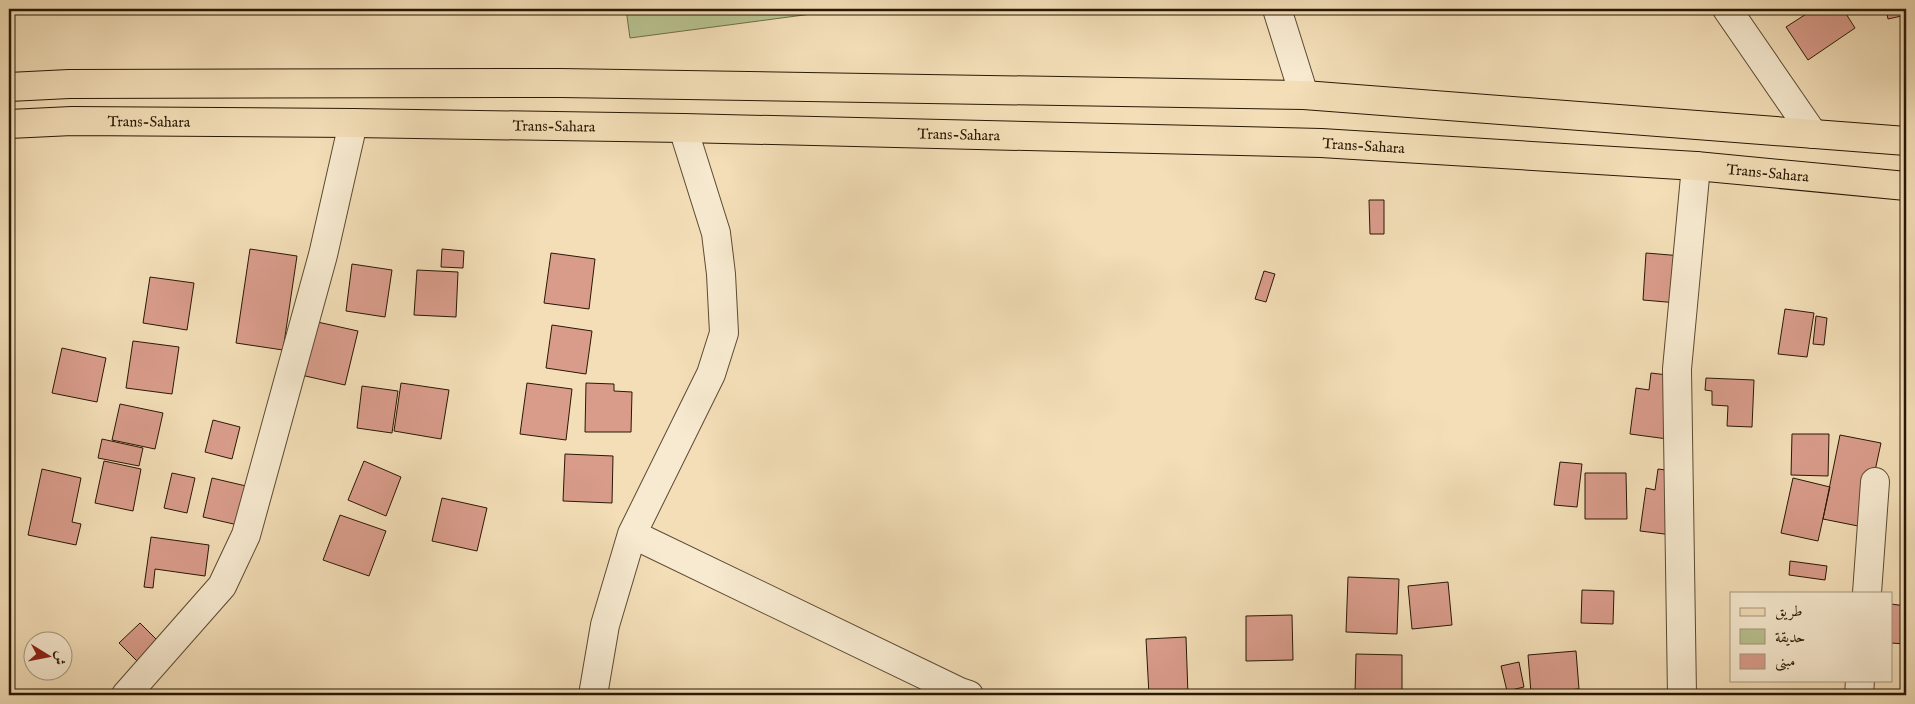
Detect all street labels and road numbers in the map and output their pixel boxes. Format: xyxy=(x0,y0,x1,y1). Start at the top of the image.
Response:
street label: Trans-Sahara xyxy=(108,112,191,131)
street label: Trans-Sahara xyxy=(512,116,596,136)
street label: Trans-Sahara xyxy=(917,124,1001,145)
street label: Trans-Sahara xyxy=(1322,134,1406,158)
street label: Trans-Sahara xyxy=(1726,159,1810,186)

